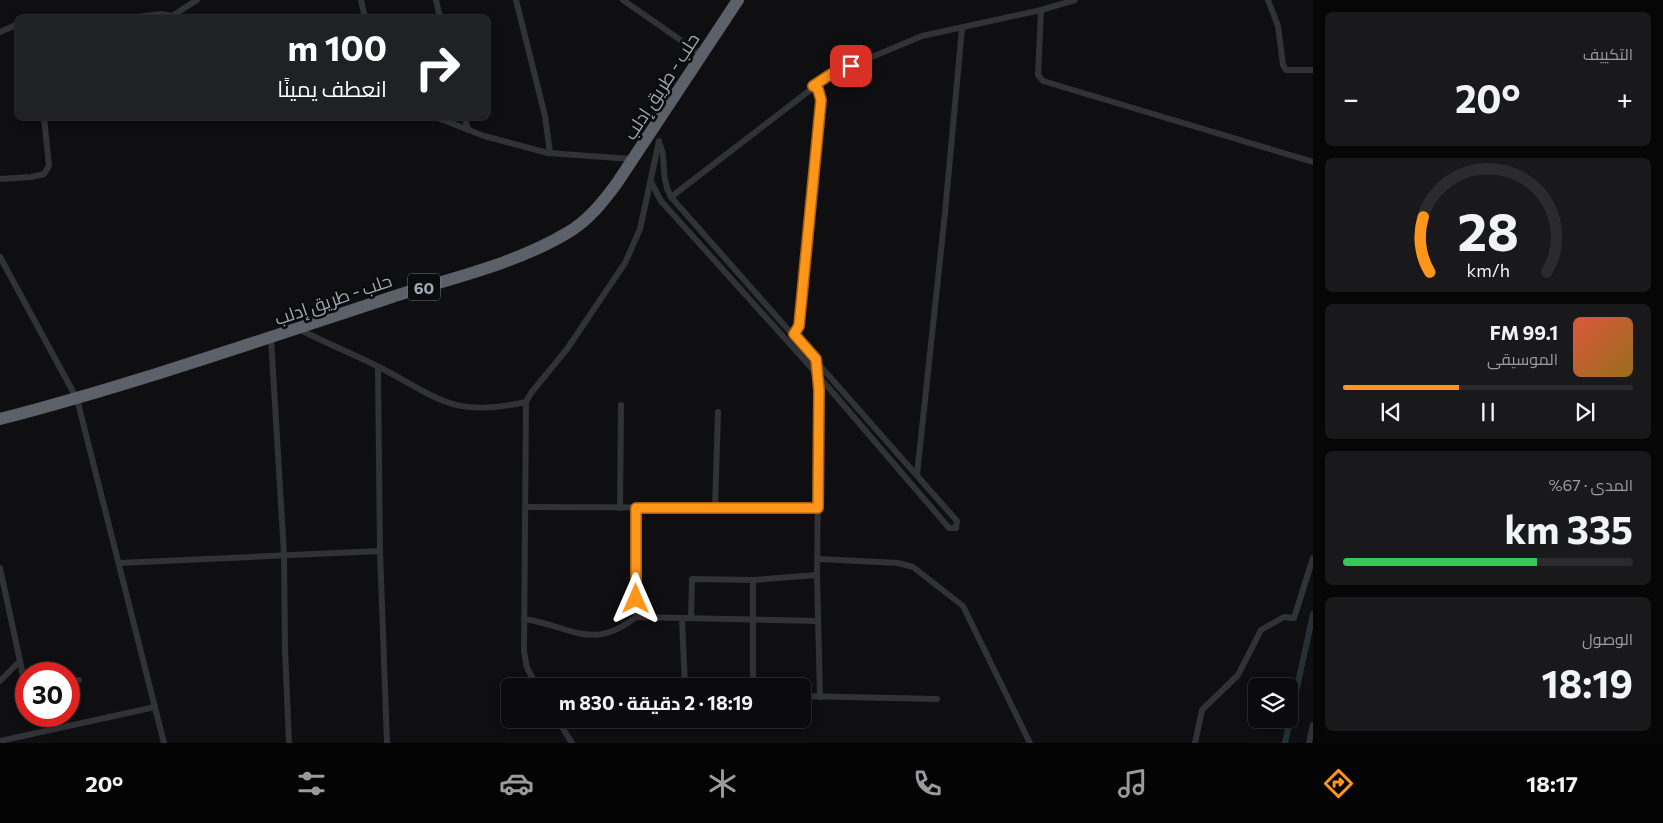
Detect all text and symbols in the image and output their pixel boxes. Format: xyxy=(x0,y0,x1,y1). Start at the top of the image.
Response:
text: 100 m xyxy=(287,25,387,68)
street label: حلب - طريق إدلب xyxy=(618,29,705,144)
icon: right xyxy=(405,35,470,100)
text: التكييف xyxy=(1583,44,1633,63)
pin xyxy=(830,45,872,87)
icon: arrive xyxy=(837,52,865,80)
text: 20° xyxy=(1455,74,1521,121)
text: انعطف يمينًا xyxy=(277,75,387,102)
text: − xyxy=(1343,81,1359,115)
text: + xyxy=(1617,81,1633,115)
text: 28 xyxy=(1457,198,1519,262)
text: km/h xyxy=(1466,259,1510,281)
street label: حلب - طريق إدلب xyxy=(272,269,395,331)
road number: 60 xyxy=(408,274,440,300)
text: 99.1 FM xyxy=(1490,321,1558,344)
text: الموسيقى xyxy=(1487,349,1558,368)
icon: previous xyxy=(1377,398,1405,426)
icon: pause xyxy=(1474,398,1502,426)
icon: next xyxy=(1571,398,1599,426)
text: المدى · 67% xyxy=(1548,475,1633,494)
text: 335 km xyxy=(1505,505,1633,552)
position arrow xyxy=(609,572,661,624)
text: الوصول xyxy=(1582,629,1633,648)
text: 18:19 xyxy=(1542,659,1633,706)
speed limit sign: 30 xyxy=(15,662,80,727)
map controls xyxy=(1248,678,1298,728)
button: layers xyxy=(1248,678,1298,728)
text: 18:19 · 2 دقيقة · 830 m xyxy=(559,691,753,714)
icon: filters xyxy=(294,766,329,801)
icon: car xyxy=(499,766,534,801)
icon: climate xyxy=(705,766,740,801)
icon: phone xyxy=(910,766,945,801)
icon: music xyxy=(1115,766,1150,801)
icon: directions xyxy=(1321,766,1356,801)
text: 20° xyxy=(85,770,123,797)
text: 18:17 xyxy=(1526,770,1578,797)

